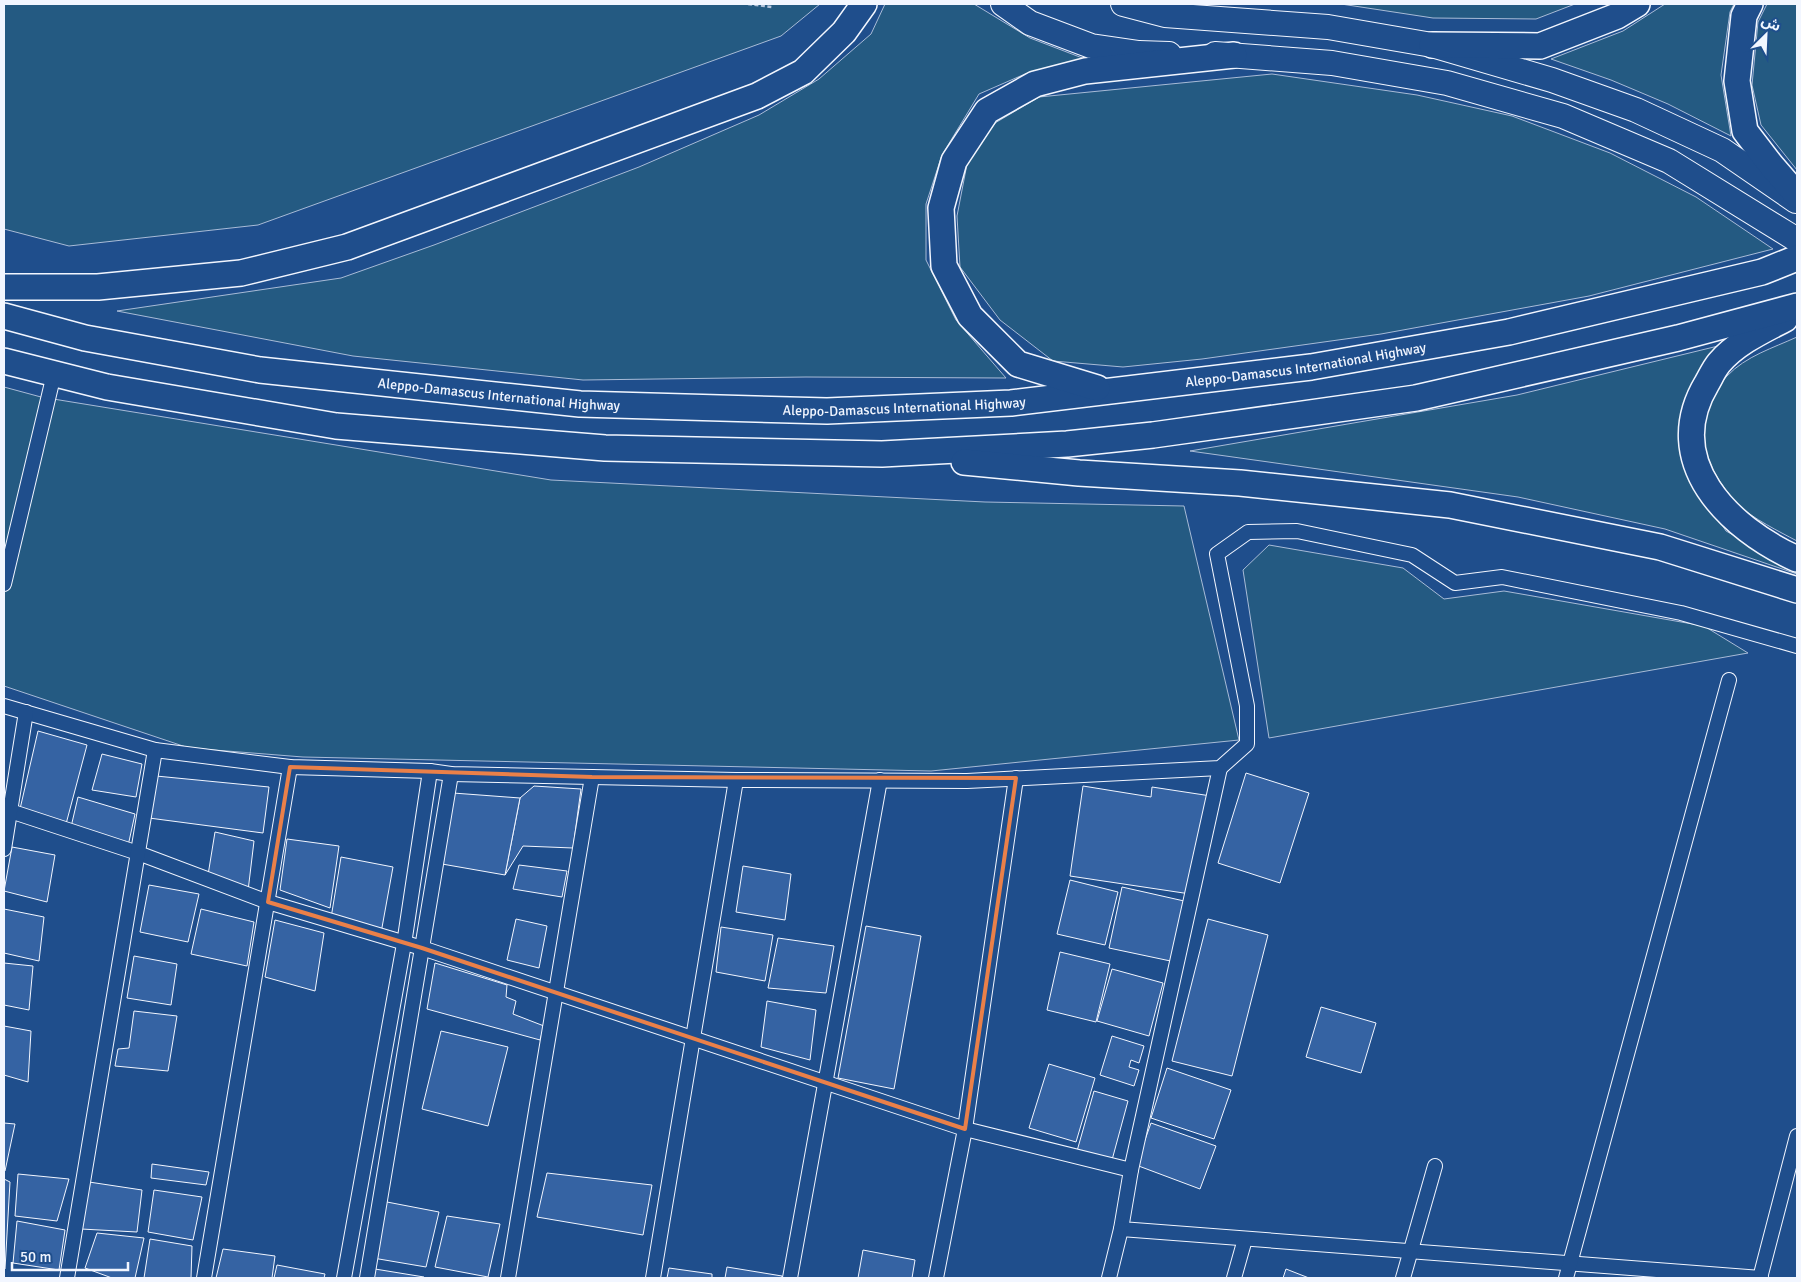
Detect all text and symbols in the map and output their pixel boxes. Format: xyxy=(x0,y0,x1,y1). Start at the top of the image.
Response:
north arrow xyxy=(1741,10,1791,60)
text: ش xyxy=(1759,12,1783,35)
street label: Aleppo-Damascus International Highway xyxy=(1184,338,1428,391)
street label: Aleppo-Damascus International Highway xyxy=(377,374,621,414)
street label: Aleppo-Damascus International Highway xyxy=(782,393,1027,420)
scale bar xyxy=(12,1240,129,1272)
text: 50 m xyxy=(20,1248,51,1266)

